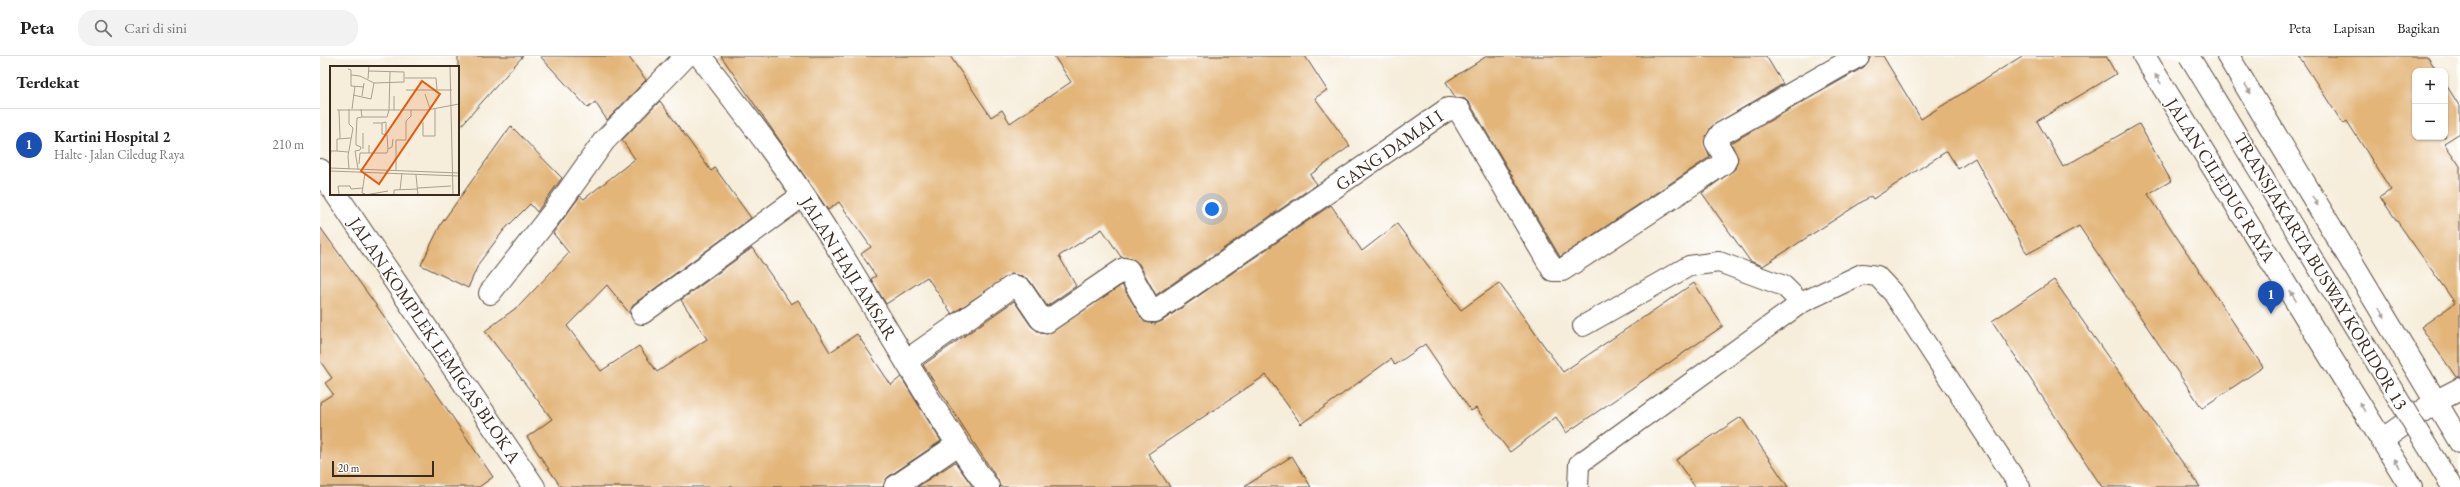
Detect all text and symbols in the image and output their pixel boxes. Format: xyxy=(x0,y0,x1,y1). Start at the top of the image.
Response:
search box xyxy=(78,10,358,46)
text: Peta xyxy=(20,15,54,40)
icon: search xyxy=(92,17,114,39)
text: Cari di sini xyxy=(124,18,187,37)
text: Peta xyxy=(2289,19,2311,37)
text: Lapisan xyxy=(2333,19,2375,37)
text: Bagikan xyxy=(2397,19,2440,37)
inset map xyxy=(330,66,459,195)
map controls xyxy=(2412,68,2448,140)
button: + xyxy=(2412,68,2448,104)
text: Terdekat xyxy=(16,71,79,93)
one-way arrow xyxy=(2154,73,2162,84)
one-way arrow xyxy=(2245,83,2252,95)
street label: JALAN CILEDUG RAYA xyxy=(2160,92,2281,267)
street label: GANG DAMAI I xyxy=(1331,104,1447,196)
button: − xyxy=(2412,104,2448,140)
text: Kartini Hospital 2 xyxy=(54,127,170,146)
street label: TRANSJAKARTA BUSWAY KORIDOR 13 xyxy=(2230,129,2412,413)
text: 1 xyxy=(26,136,32,153)
text: 210 m xyxy=(273,136,304,153)
text: Halte · Jalan Ciledug Raya xyxy=(54,146,184,163)
street label: JALAN HAJI AMSAR xyxy=(795,190,902,344)
one-way arrow xyxy=(2311,196,2319,206)
your location xyxy=(1202,199,1222,219)
street label: JALAN KOMPLEK LEMIGAS BLOK A xyxy=(343,211,526,468)
pin: 1 xyxy=(2258,281,2284,314)
one-way arrow xyxy=(2289,291,2297,301)
one-way arrow xyxy=(2378,307,2385,319)
one-way arrow xyxy=(2358,401,2365,413)
one-way arrow xyxy=(2393,457,2400,469)
scale bar xyxy=(332,459,434,478)
text: 20 m xyxy=(338,461,359,475)

